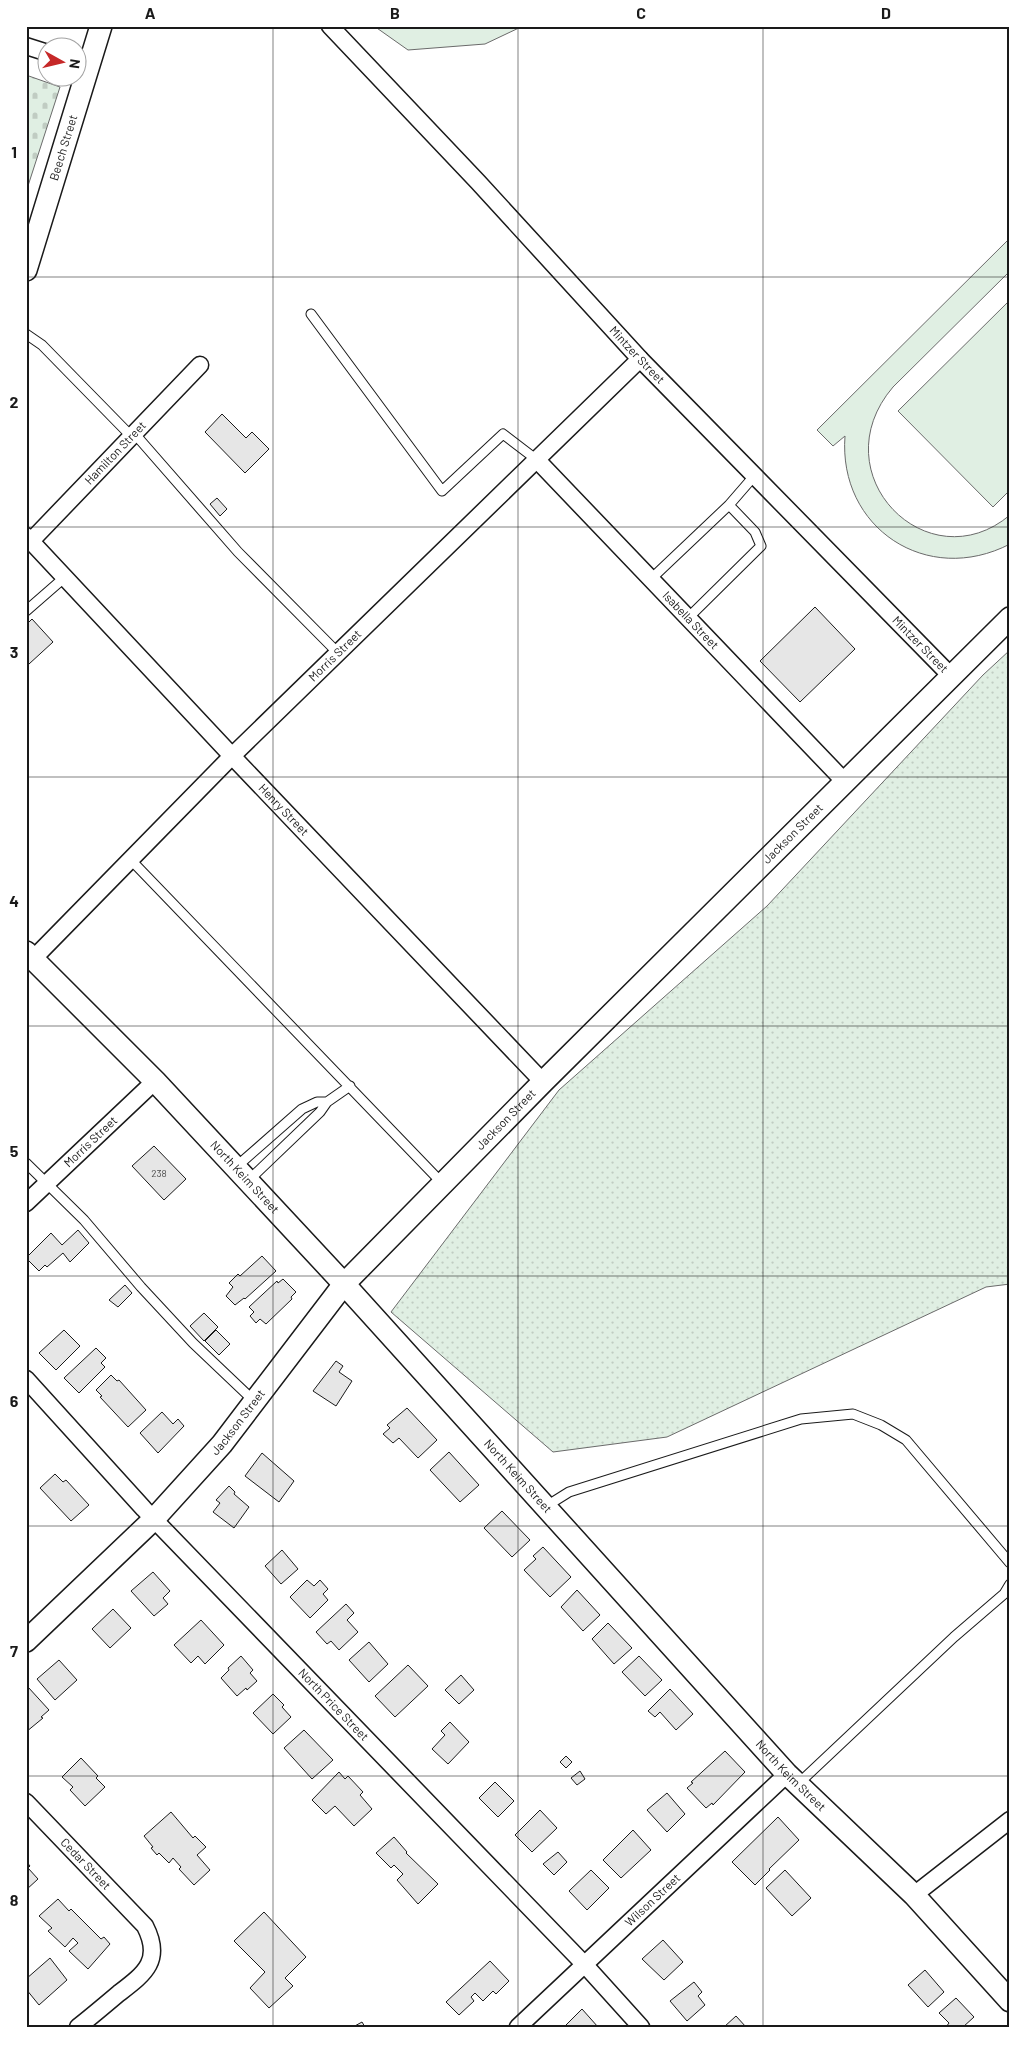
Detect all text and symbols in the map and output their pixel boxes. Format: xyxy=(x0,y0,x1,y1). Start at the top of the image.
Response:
text: A xyxy=(145,3,156,22)
text: B xyxy=(390,3,400,22)
text: C xyxy=(636,3,646,22)
text: D xyxy=(881,3,891,22)
north arrow xyxy=(38,38,88,88)
text: N xyxy=(66,58,84,70)
street label: Beech Street xyxy=(46,113,79,182)
text: 1 xyxy=(11,142,17,161)
street label: Mintzer Street xyxy=(607,323,668,386)
text: 2 xyxy=(10,392,19,411)
street label: Hamilton Street xyxy=(81,418,148,487)
street label: Isabella Street xyxy=(660,588,722,652)
street label: Mintzer Street xyxy=(890,613,952,675)
street label: Morris Street xyxy=(305,626,364,684)
text: 3 xyxy=(10,642,18,661)
street label: Henry Street xyxy=(256,781,312,838)
street label: Jackson Street xyxy=(759,800,825,866)
text: 4 xyxy=(9,891,19,910)
street label: Jackson Street xyxy=(472,1086,538,1152)
street label: Morris Street xyxy=(60,1113,119,1170)
street label: North Keim Street xyxy=(208,1137,283,1216)
text: 5 xyxy=(10,1141,19,1160)
house number: 238 xyxy=(151,1167,167,1179)
street label: Jackson Street xyxy=(208,1386,267,1457)
text: 6 xyxy=(10,1391,19,1410)
street label: North Keim Street xyxy=(482,1436,555,1515)
text: 7 xyxy=(10,1641,18,1660)
street label: North Price Street xyxy=(296,1665,372,1743)
street label: North Keim Street xyxy=(753,1736,829,1813)
street label: Cedar Street xyxy=(58,1835,114,1892)
street label: Wilson Street xyxy=(622,1870,683,1929)
text: 8 xyxy=(10,1890,19,1909)

